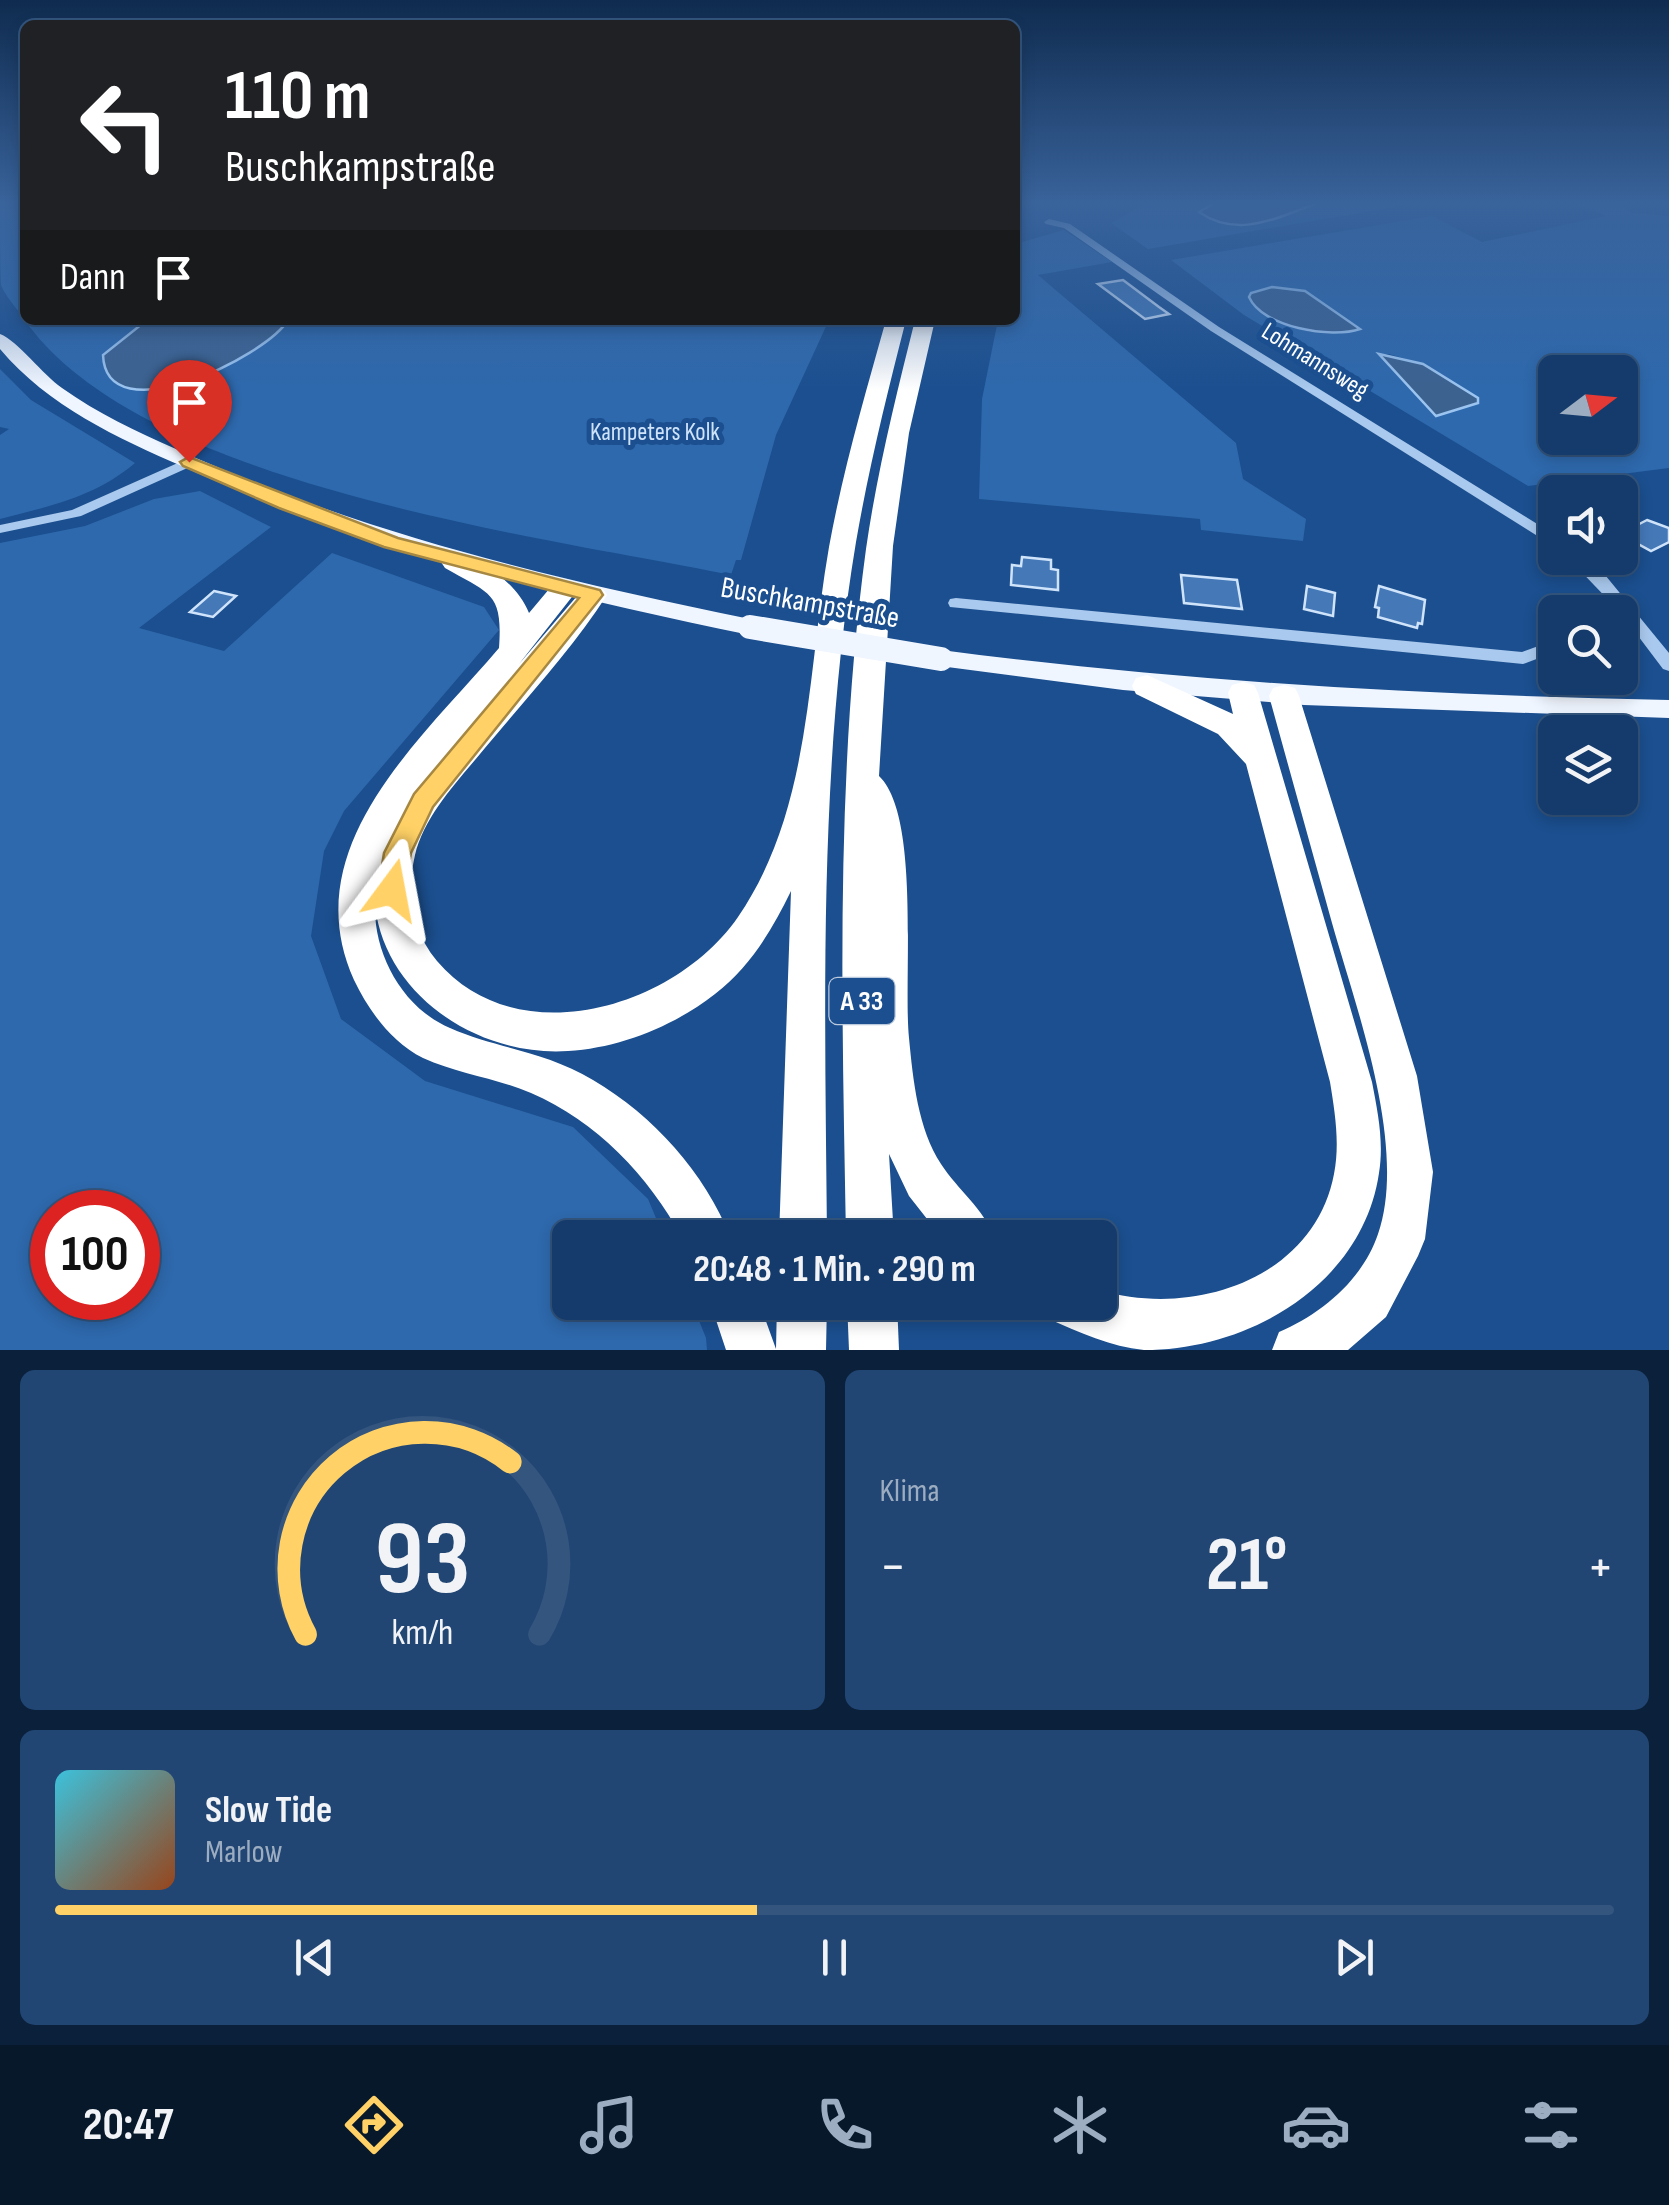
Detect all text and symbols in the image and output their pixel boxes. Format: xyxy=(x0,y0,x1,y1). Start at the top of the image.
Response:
text: 110 m xyxy=(225,55,371,139)
icon: left xyxy=(60,60,190,190)
text: Buschkampstraße xyxy=(225,140,496,195)
icon: arrive xyxy=(146,250,201,305)
text: Dann xyxy=(60,255,126,300)
street label: Lohmannsweg xyxy=(1256,316,1374,406)
north arrow xyxy=(1538,355,1638,455)
map controls xyxy=(1538,355,1638,815)
pin xyxy=(147,360,232,463)
icon: arrive xyxy=(162,375,217,430)
park label: Kampeters Kolk xyxy=(590,417,720,448)
button: sound xyxy=(1538,475,1638,575)
street label: Buschkampstraße xyxy=(718,570,902,636)
button: search xyxy=(1538,595,1638,695)
button: layers xyxy=(1538,715,1638,815)
position arrow xyxy=(340,838,444,942)
road number: A 33 xyxy=(830,978,894,1024)
speed limit sign: 100 xyxy=(30,1190,160,1320)
text: 20:48 · 1 Min. · 290 m xyxy=(693,1247,976,1292)
text: Klima xyxy=(880,1472,940,1511)
text: 93 xyxy=(374,1498,470,1623)
text: 21° xyxy=(1206,1521,1287,1612)
text: − xyxy=(880,1534,906,1601)
text: + xyxy=(1587,1534,1614,1601)
text: km/h xyxy=(391,1612,453,1655)
text: Slow Tide xyxy=(205,1788,332,1833)
text: Marlow xyxy=(205,1833,283,1872)
icon: previous xyxy=(287,1930,342,1985)
icon: pause xyxy=(807,1930,862,1985)
icon: next xyxy=(1327,1930,1382,1985)
icon: directions xyxy=(339,2090,409,2160)
icon: music xyxy=(574,2090,644,2160)
icon: phone xyxy=(810,2090,880,2160)
icon: climate xyxy=(1045,2090,1115,2160)
icon: car xyxy=(1281,2090,1351,2160)
icon: filters xyxy=(1516,2090,1586,2160)
text: 20:47 xyxy=(83,2098,173,2153)

